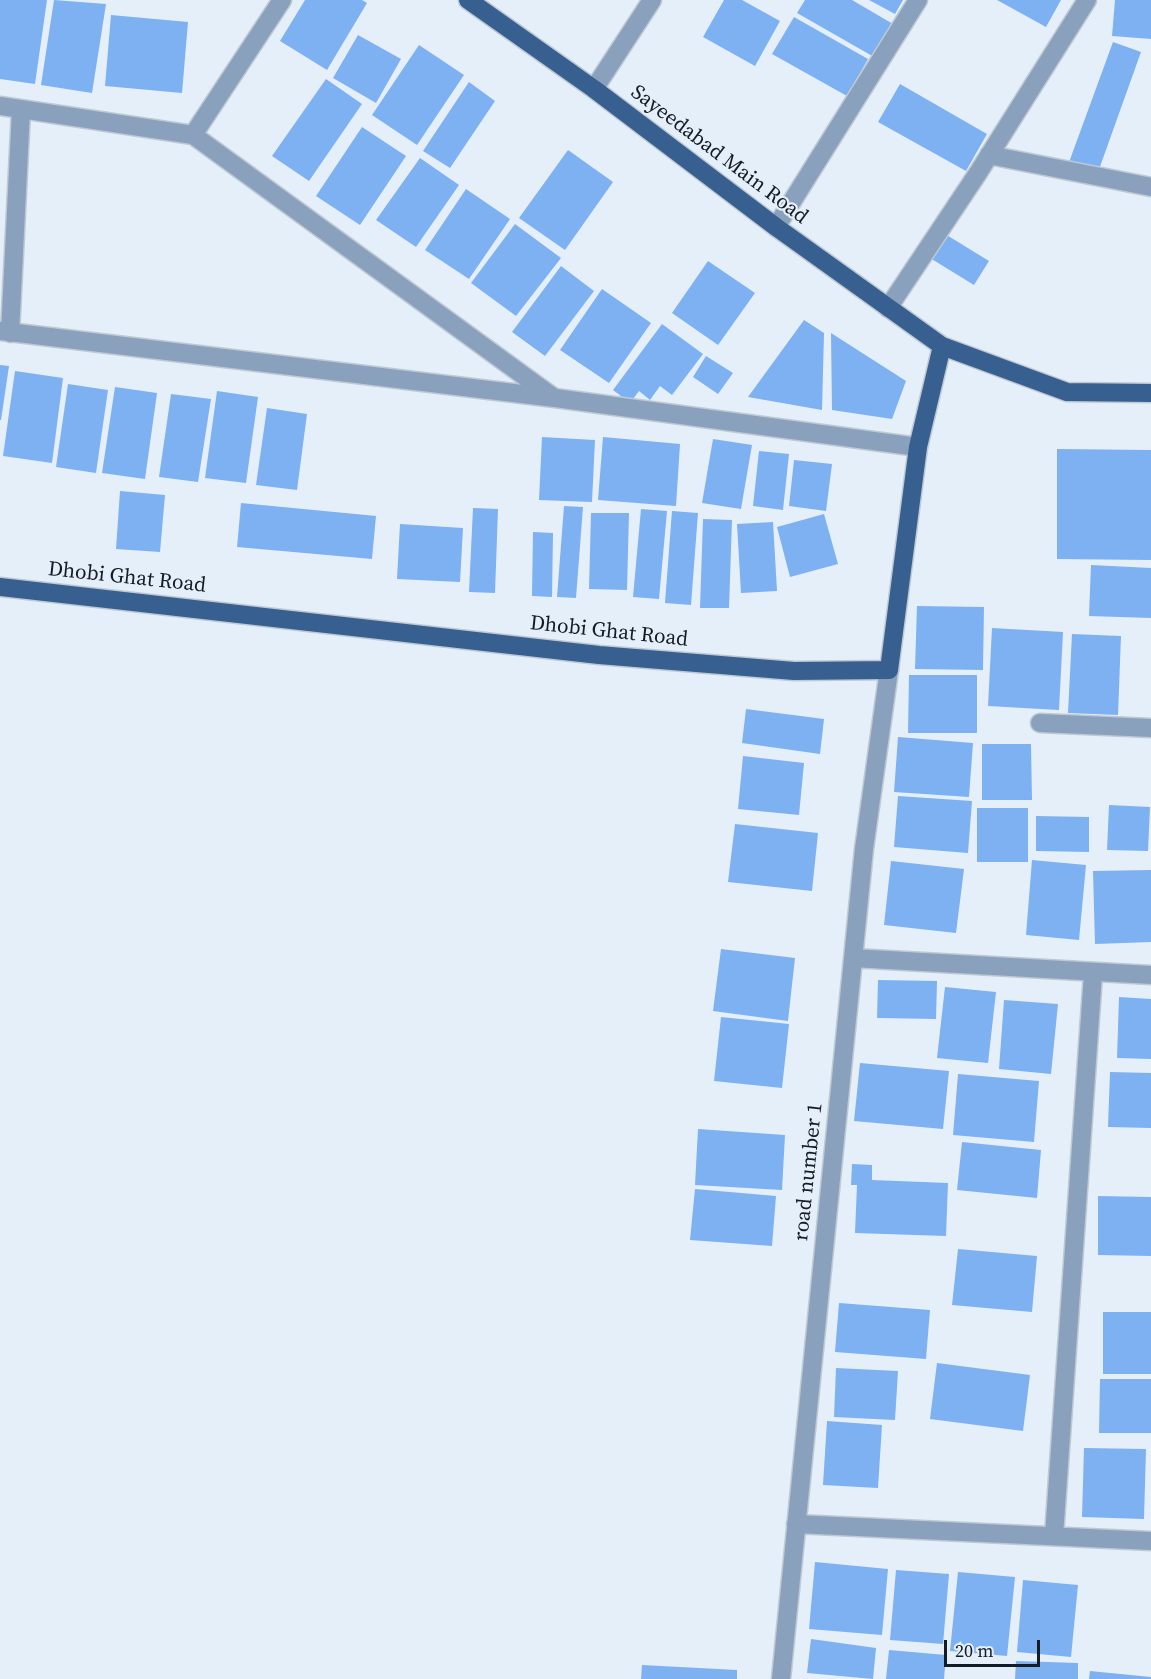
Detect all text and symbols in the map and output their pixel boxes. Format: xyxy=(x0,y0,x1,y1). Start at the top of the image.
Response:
street label: Sayeedabad Main Road xyxy=(625,80,813,230)
street label: Dhobi Ghat Road xyxy=(47,557,207,599)
street label: Dhobi Ghat Road xyxy=(529,611,689,653)
street label: road number 1 xyxy=(789,1102,829,1242)
scale bar xyxy=(947,1628,1043,1666)
text: 20 m xyxy=(955,1638,993,1663)

